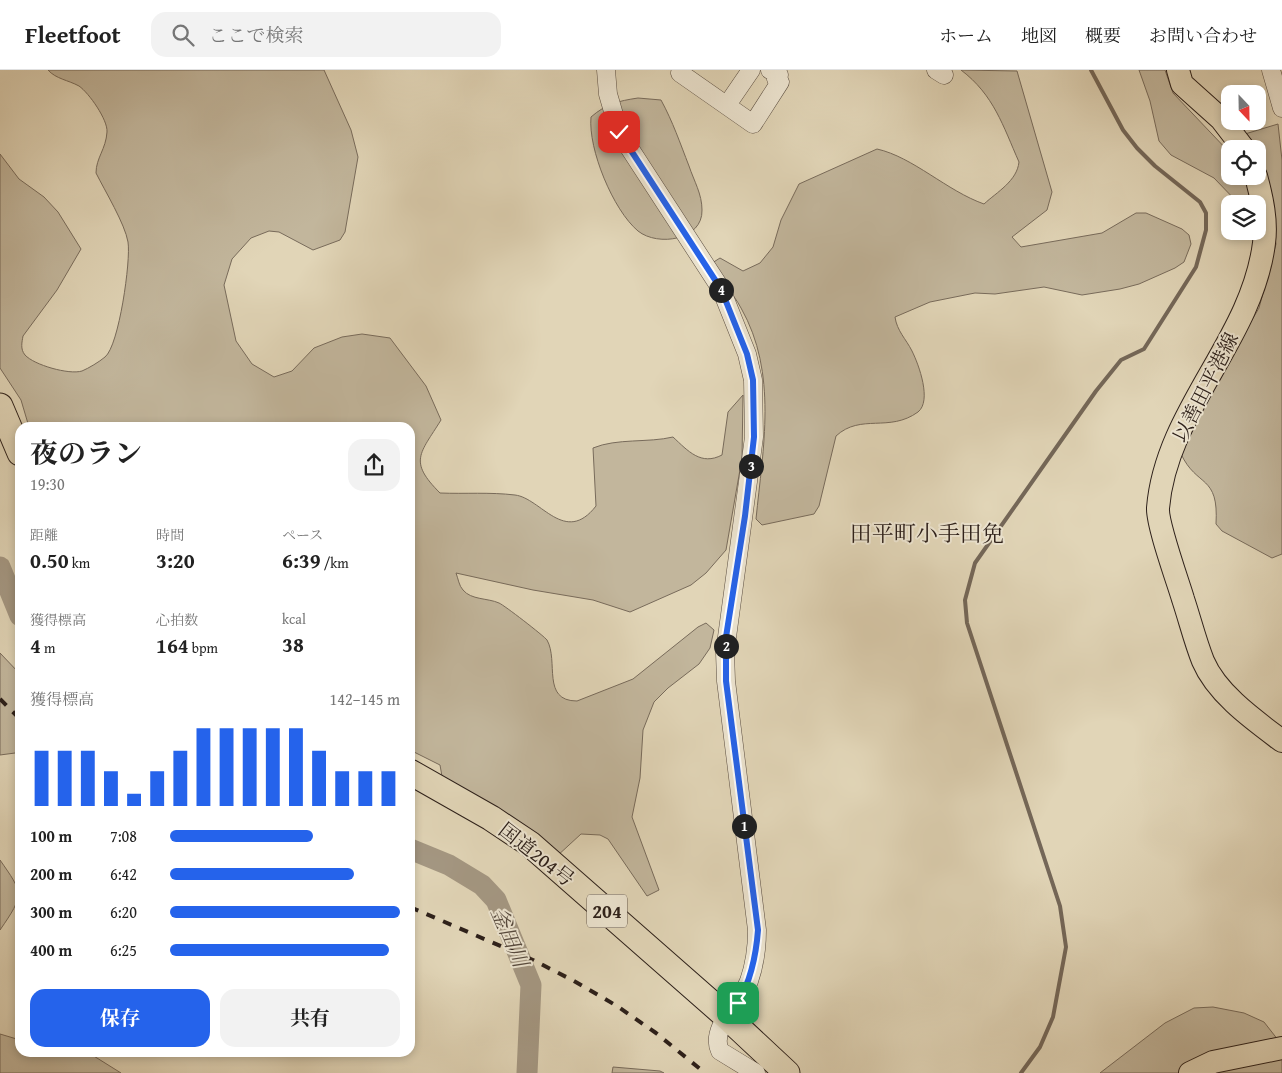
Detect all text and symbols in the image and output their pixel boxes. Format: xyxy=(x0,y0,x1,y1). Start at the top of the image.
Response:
search box xyxy=(151,12,501,57)
text: Fleetfoot xyxy=(25,17,121,52)
icon: search xyxy=(169,21,197,49)
text: ここで検索 xyxy=(209,21,304,49)
text: ホーム xyxy=(939,22,993,49)
text: 地図 xyxy=(1021,22,1057,49)
text: 概要 xyxy=(1085,22,1121,49)
text: お問い合わせ xyxy=(1149,22,1257,49)
north arrow xyxy=(1221,85,1266,130)
map controls xyxy=(1221,85,1266,240)
pin xyxy=(598,111,640,153)
icon: check xyxy=(605,118,633,146)
button: locate xyxy=(1221,140,1266,185)
button: layers xyxy=(1221,195,1266,240)
pin: 4 xyxy=(708,278,734,302)
text: 4 xyxy=(718,280,725,300)
street label: 以善田平港線 xyxy=(1165,327,1245,447)
text: 夜のラン xyxy=(30,432,142,473)
button: share xyxy=(348,439,400,491)
pin: 3 xyxy=(738,454,764,478)
text: 3 xyxy=(748,456,755,476)
text: 19:30 xyxy=(30,472,65,496)
district label: 田平町小手田免 xyxy=(850,517,1004,549)
text: 距離 xyxy=(30,525,58,545)
text: 時間 xyxy=(156,525,184,545)
text: ペース xyxy=(282,525,323,545)
text: 0.50 xyxy=(30,545,69,576)
text: 3:20 xyxy=(156,545,195,576)
text: 6:39 xyxy=(282,545,321,576)
text: km xyxy=(69,553,90,573)
text: /km xyxy=(321,553,349,573)
text: kcal xyxy=(282,609,306,629)
text: 獲得標高 xyxy=(30,610,86,630)
text: 心拍数 xyxy=(156,610,198,630)
text: 38 xyxy=(282,629,304,660)
text: 4 xyxy=(30,630,41,661)
text: 164 xyxy=(156,630,189,661)
pin: 2 xyxy=(714,634,738,658)
text: 2 xyxy=(723,636,730,656)
text: m xyxy=(41,638,55,658)
text: bpm xyxy=(189,638,218,658)
text: 獲得標高 xyxy=(30,687,94,711)
text: 142–145 m xyxy=(330,687,400,711)
pin: 1 xyxy=(732,814,756,838)
street label: 国道204号 xyxy=(493,815,581,893)
text: 1 xyxy=(741,816,748,836)
text: 100 m xyxy=(30,824,72,848)
text: 7:08 xyxy=(110,824,137,848)
text: 200 m xyxy=(30,862,72,886)
text: 6:42 xyxy=(110,862,137,886)
road number: 204 xyxy=(587,894,627,928)
text: 300 m xyxy=(30,900,72,924)
text: 6:20 xyxy=(110,900,137,924)
water label: 釜田川 xyxy=(483,902,537,974)
text: 400 m xyxy=(30,938,72,962)
text: 6:25 xyxy=(110,938,137,962)
pin xyxy=(717,982,759,1024)
button: 保存 xyxy=(30,989,210,1047)
button: 共有 xyxy=(220,989,400,1047)
icon: arrive xyxy=(724,989,752,1017)

